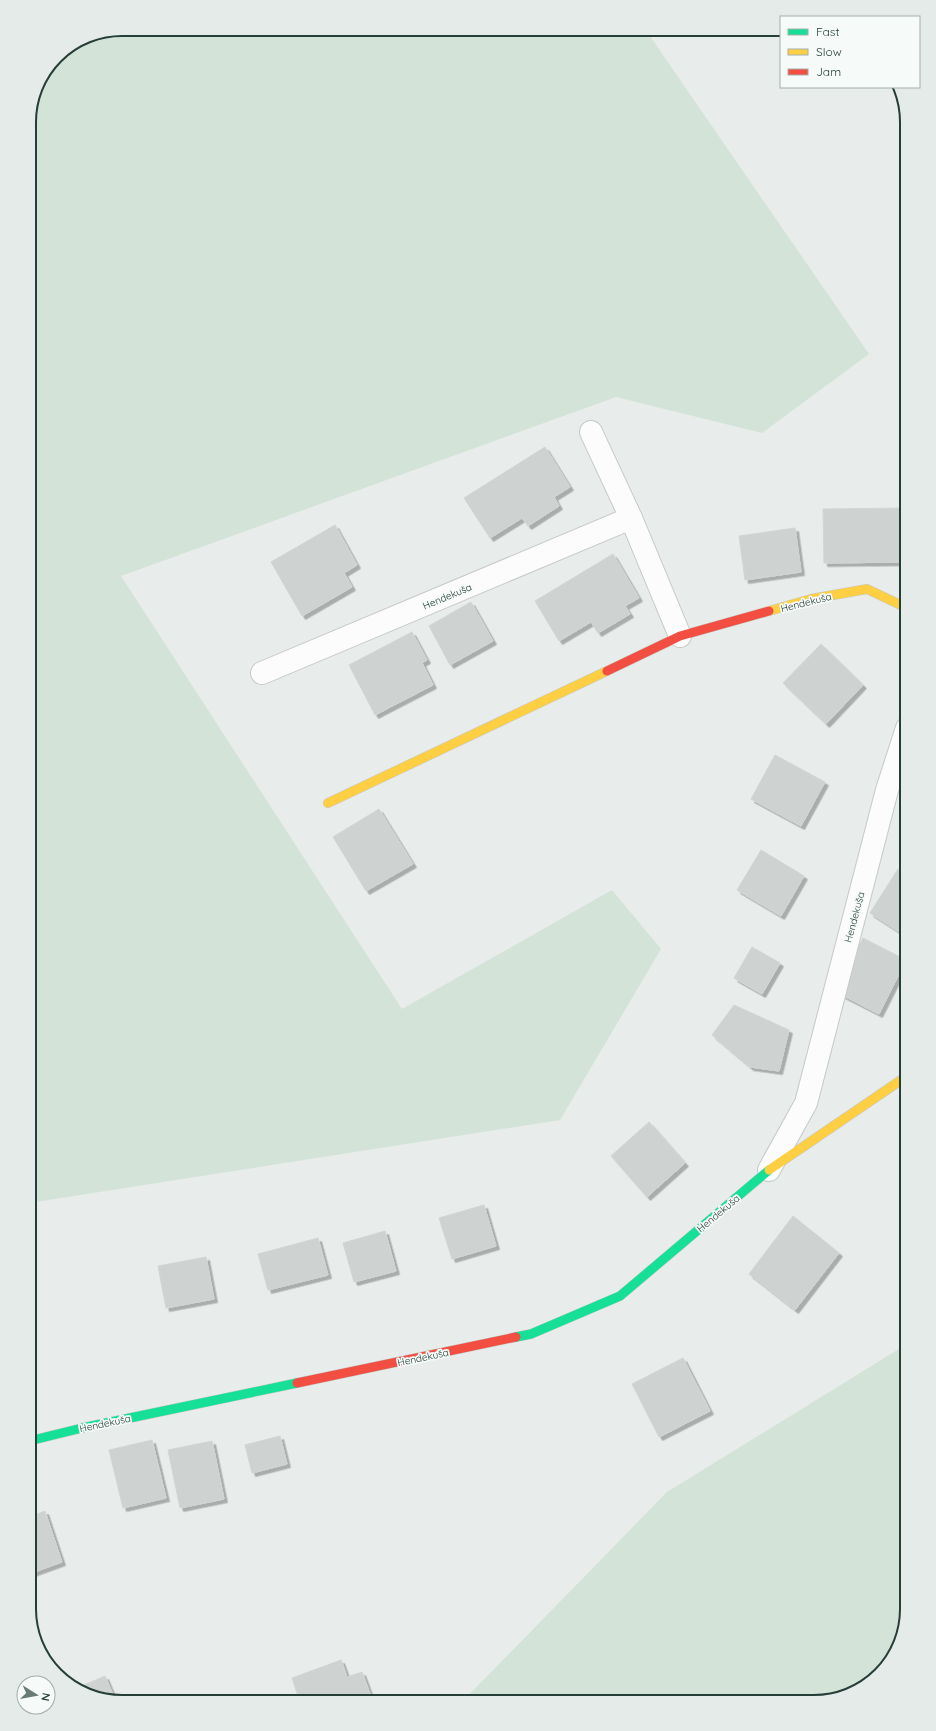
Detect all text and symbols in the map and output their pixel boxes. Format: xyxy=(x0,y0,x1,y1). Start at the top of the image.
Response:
legend xyxy=(780,16,920,88)
text: Fast xyxy=(816,24,840,39)
text: Slow xyxy=(816,44,842,59)
text: Jam xyxy=(816,64,841,79)
street label: Hendekuša xyxy=(421,580,474,613)
street label: Hendekuša xyxy=(779,590,833,615)
street label: Hendekuša xyxy=(841,890,868,944)
street label: Hendekuša xyxy=(694,1192,742,1235)
street label: Hendekuša xyxy=(396,1346,450,1369)
street label: Hendekuša xyxy=(78,1412,132,1435)
north arrow xyxy=(16,1675,56,1715)
text: N xyxy=(38,1692,53,1702)

